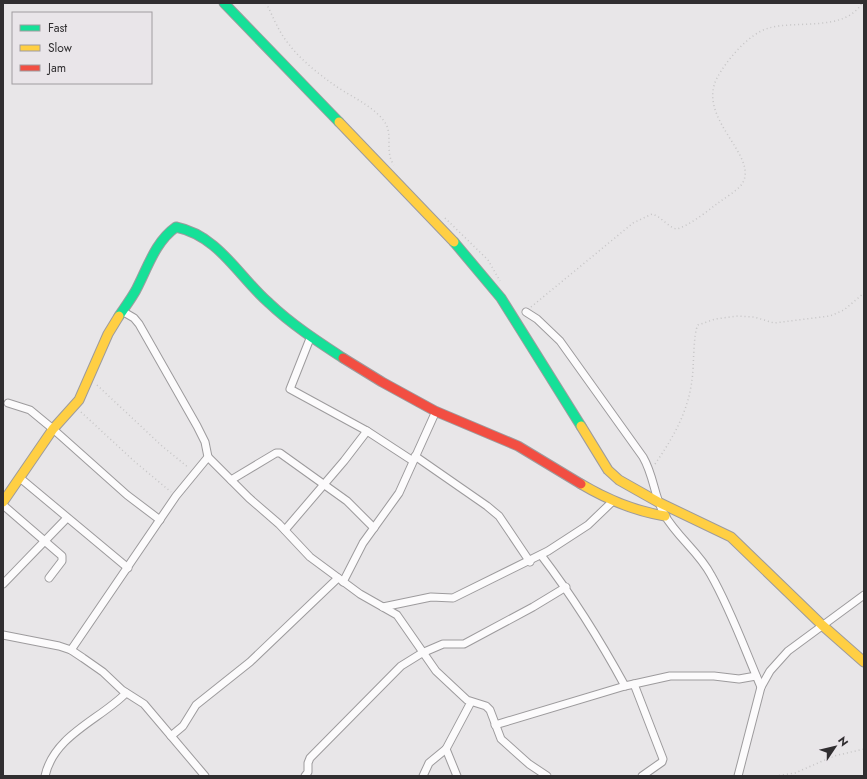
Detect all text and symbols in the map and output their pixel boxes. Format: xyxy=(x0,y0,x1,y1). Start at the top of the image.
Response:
legend xyxy=(12,12,152,84)
text: Fast xyxy=(48,19,67,37)
text: Slow xyxy=(48,39,73,57)
text: Jam xyxy=(46,59,66,77)
north arrow xyxy=(815,727,855,767)
text: N xyxy=(834,733,852,749)

